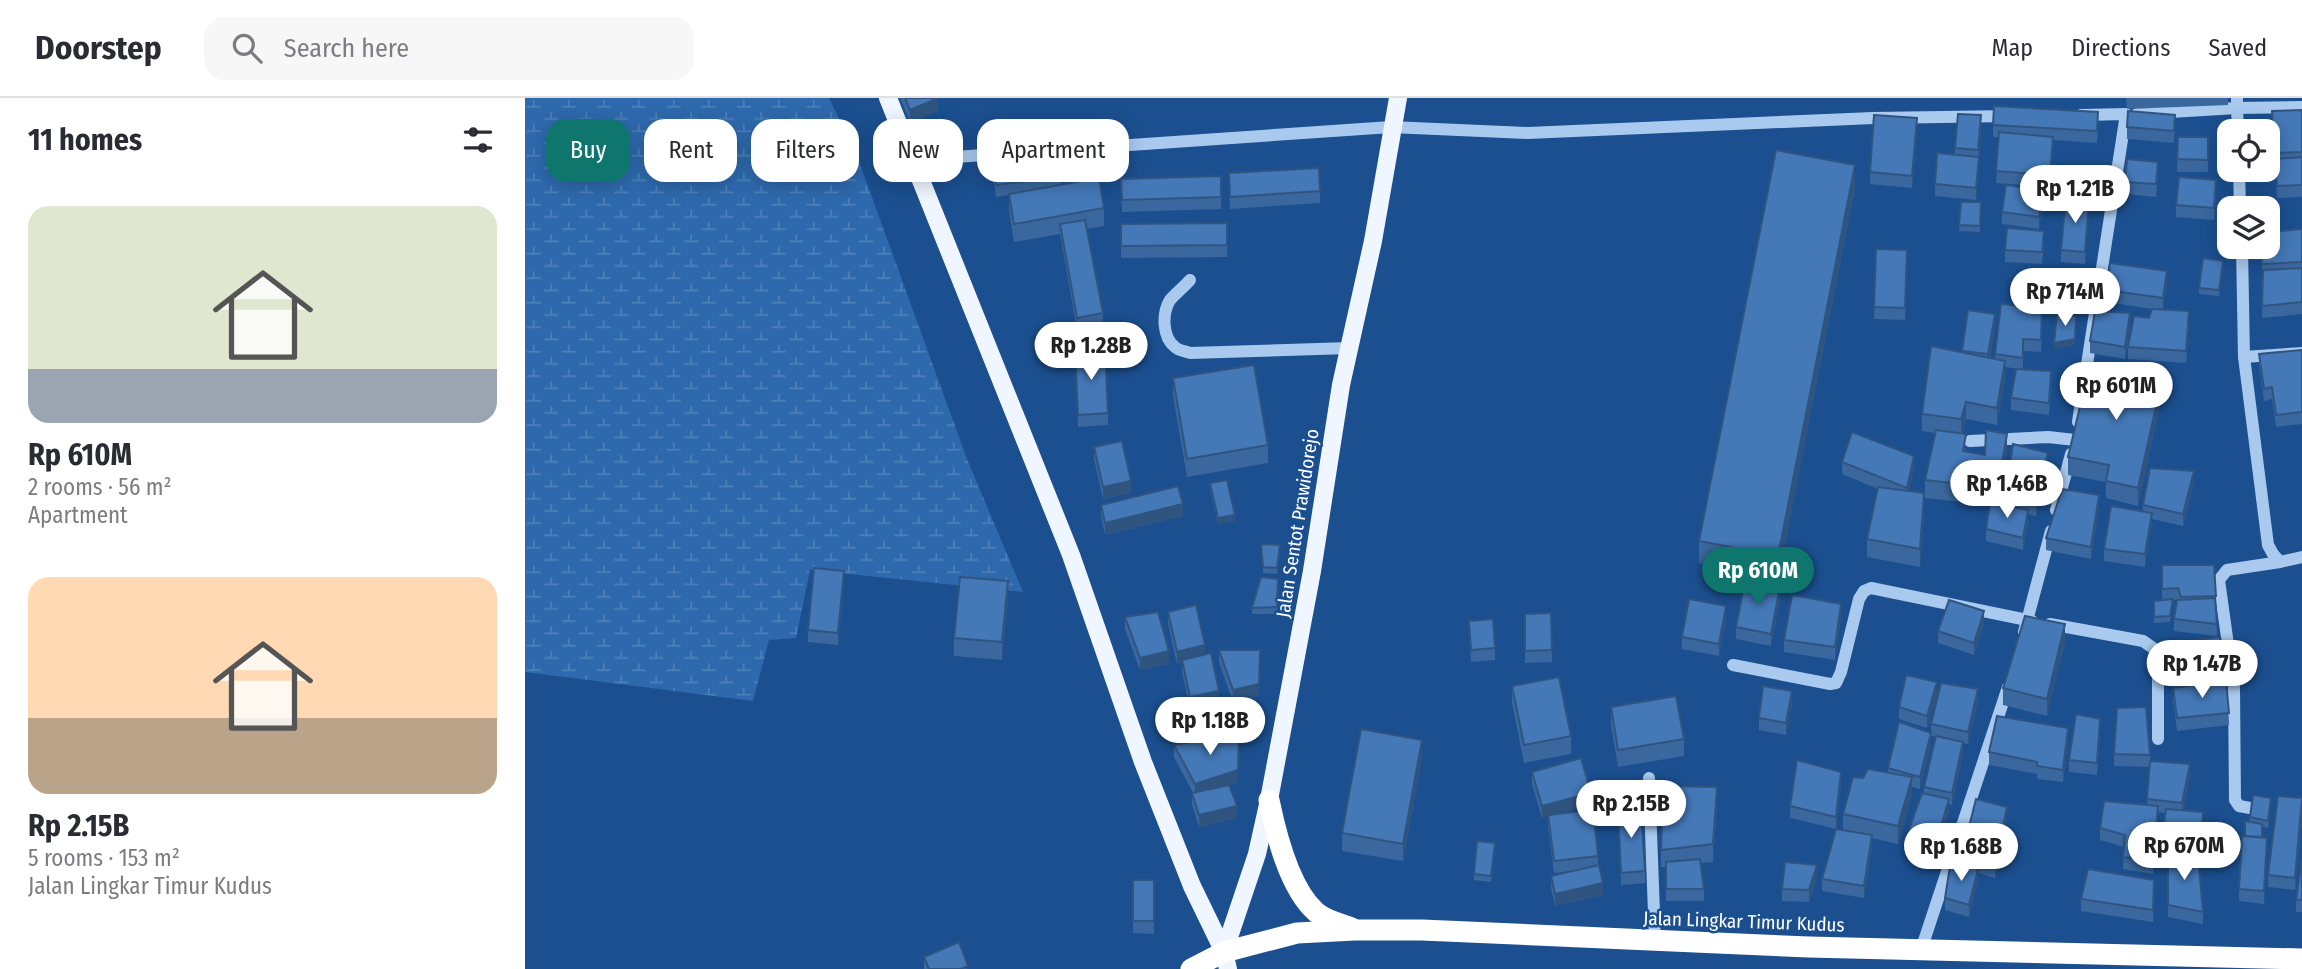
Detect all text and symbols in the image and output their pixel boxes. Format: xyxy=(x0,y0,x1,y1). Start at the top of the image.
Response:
search box xyxy=(204,17,694,80)
text: Doorstep xyxy=(35,28,162,68)
icon: search xyxy=(228,29,266,67)
text: Search here xyxy=(284,33,409,64)
text: Map xyxy=(1992,34,2033,62)
text: Directions xyxy=(2071,34,2170,62)
text: Saved xyxy=(2208,34,2267,62)
chip: Buy xyxy=(546,119,630,182)
chip: Rent xyxy=(644,119,737,182)
chip: Filters xyxy=(751,119,859,182)
chip: New xyxy=(873,119,963,182)
chip: Apartment xyxy=(977,119,1129,182)
map controls xyxy=(2217,119,2280,259)
button: locate xyxy=(2217,119,2280,182)
icon: filters xyxy=(459,121,497,159)
text: 11 homes xyxy=(28,122,142,158)
pin: Rp 1.21B xyxy=(2003,166,2147,225)
text: Rp 1.21B xyxy=(2036,174,2114,202)
button: layers xyxy=(2217,196,2280,259)
icon: home xyxy=(200,252,326,378)
pin: Rp 714M xyxy=(2000,268,2130,328)
text: Rp 714M xyxy=(2026,277,2104,305)
pin: Rp 1.28B xyxy=(1019,322,1163,382)
text: Rp 1.28B xyxy=(1051,331,1131,359)
pin: Rp 601M xyxy=(2051,362,2181,422)
text: Rp 601M xyxy=(2076,371,2156,399)
street label: Jalan Sentot Prawidorejo xyxy=(1271,427,1324,619)
text: Rp 610M xyxy=(28,437,132,473)
pin: Rp 1.46B xyxy=(1935,460,2079,520)
text: Rp 1.46B xyxy=(1966,469,2048,497)
text: 2 rooms · 56 m² xyxy=(28,473,172,501)
text: Apartment xyxy=(28,501,128,529)
pin: Rp 610M xyxy=(1693,547,1823,607)
text: Rp 610M xyxy=(1718,556,1798,584)
icon: home xyxy=(200,623,326,749)
pin: Rp 1.47B xyxy=(2130,640,2274,700)
text: Rp 1.47B xyxy=(2163,649,2241,677)
pin: Rp 1.18B xyxy=(1138,698,1282,757)
text: Rp 1.18B xyxy=(1171,706,1249,734)
pin: Rp 2.15B xyxy=(1559,780,1703,840)
text: Rp 2.15B xyxy=(1592,789,1670,817)
text: Rp 2.15B xyxy=(28,808,129,844)
pin: Rp 670M xyxy=(2119,822,2249,882)
pin: Rp 1.68B xyxy=(1889,824,2033,883)
text: Rp 670M xyxy=(2144,831,2224,859)
text: Rp 1.68B xyxy=(1920,832,2002,860)
text: 5 rooms · 153 m² xyxy=(28,844,180,872)
text: Jalan Lingkar Timur Kudus xyxy=(28,872,272,900)
street label: Jalan Lingkar Timur Kudus xyxy=(1643,906,1845,937)

